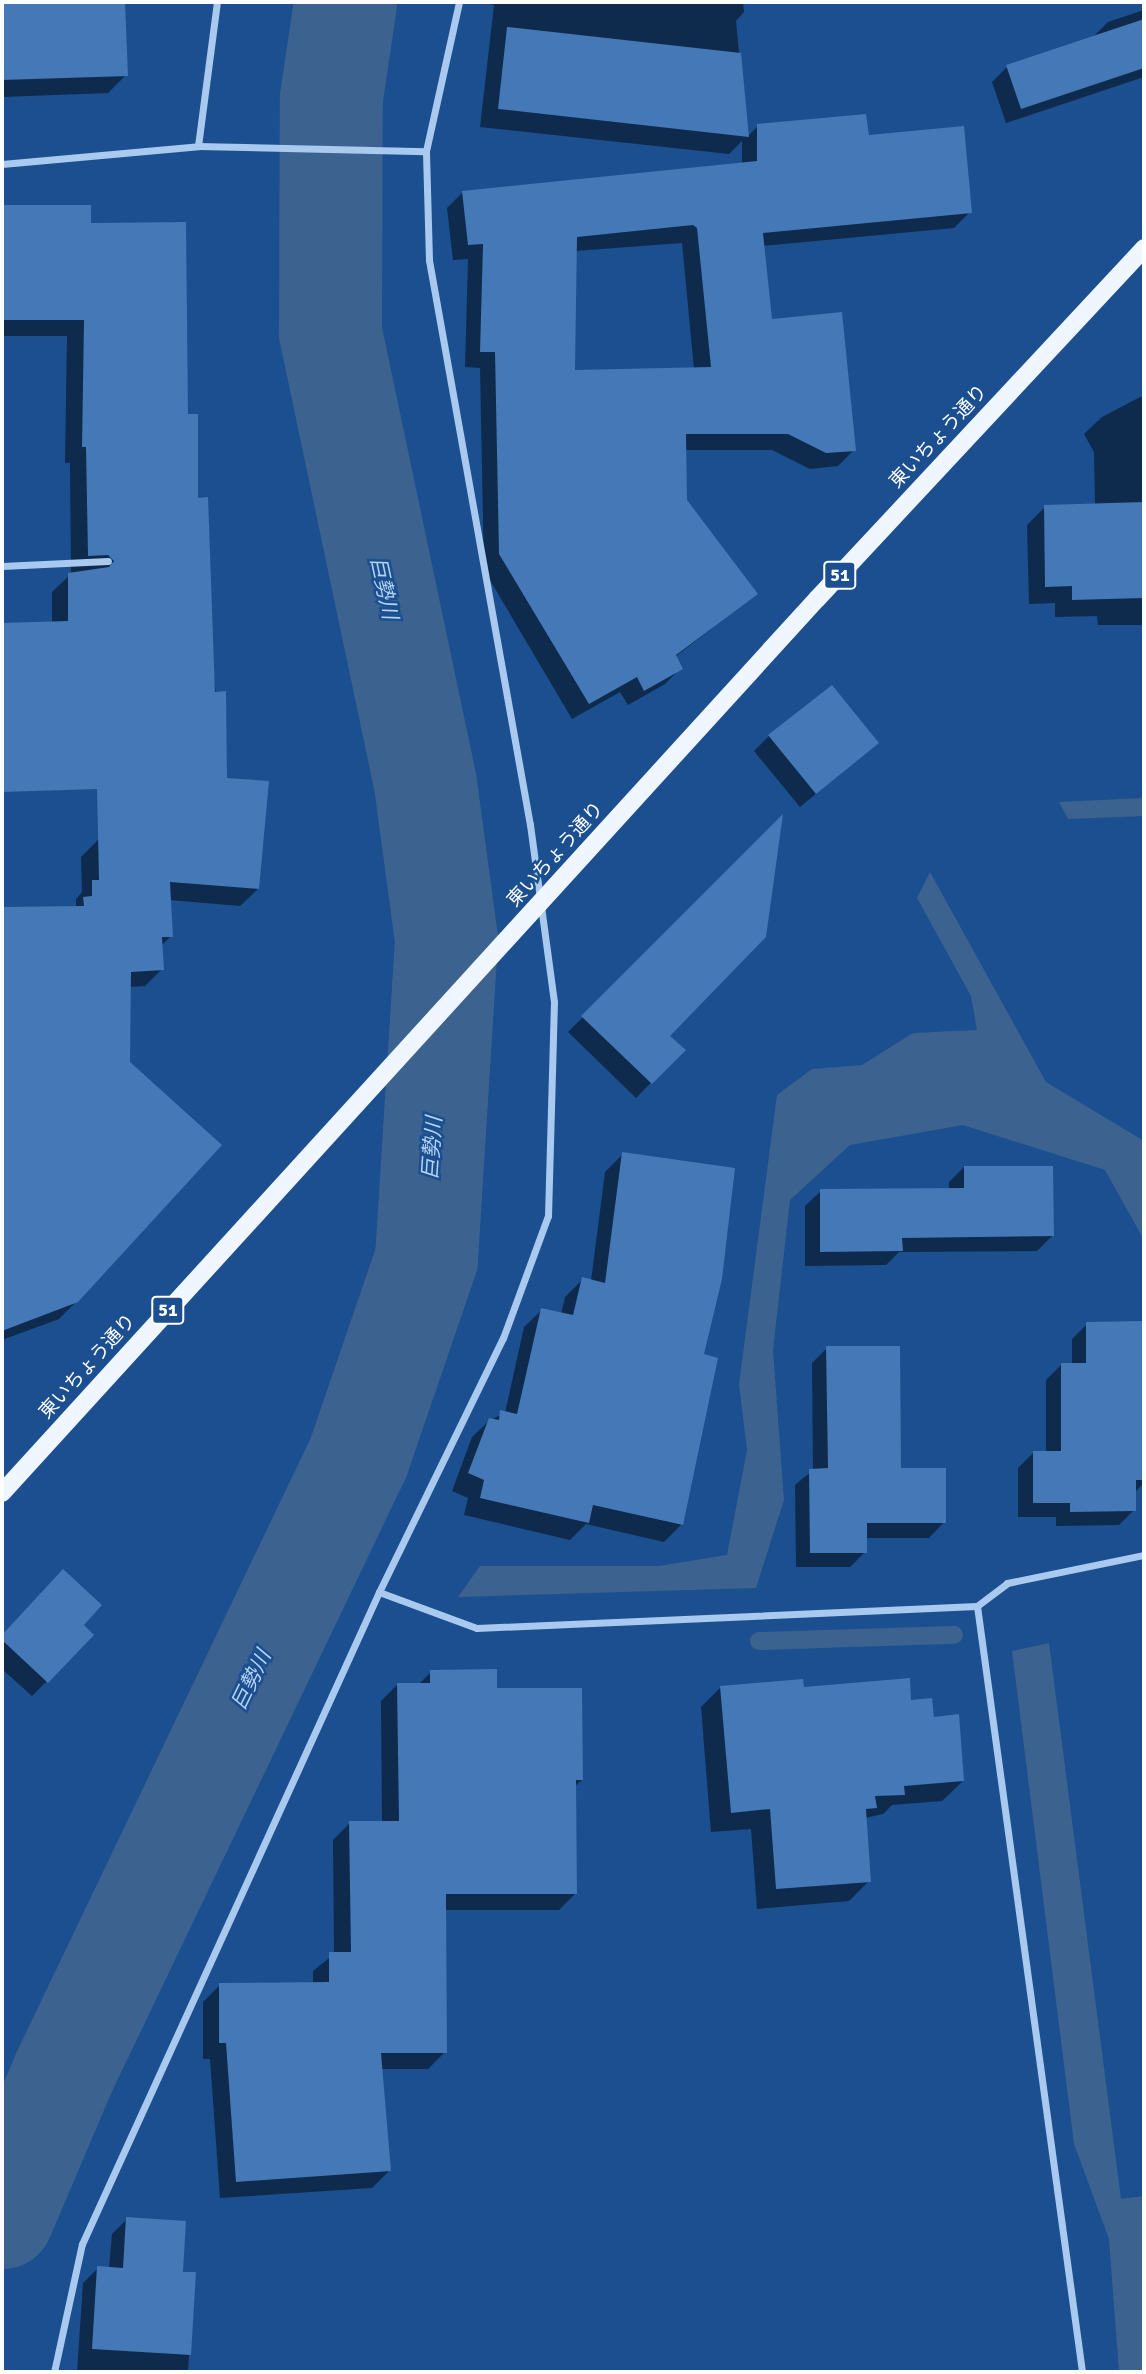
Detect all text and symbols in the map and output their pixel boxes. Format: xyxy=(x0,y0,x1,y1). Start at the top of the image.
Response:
street label: 東いちょう通り xyxy=(885,381,993,493)
water label: 巨勢川 xyxy=(365,555,403,621)
road number: 51 xyxy=(822,560,858,590)
street label: 東いちょう通り xyxy=(503,798,609,912)
water label: 巨勢川 xyxy=(417,1116,447,1180)
road number: 51 xyxy=(150,1296,186,1324)
street label: 東いちょう通り xyxy=(35,1310,141,1424)
water label: 巨勢川 xyxy=(226,1646,276,1714)

